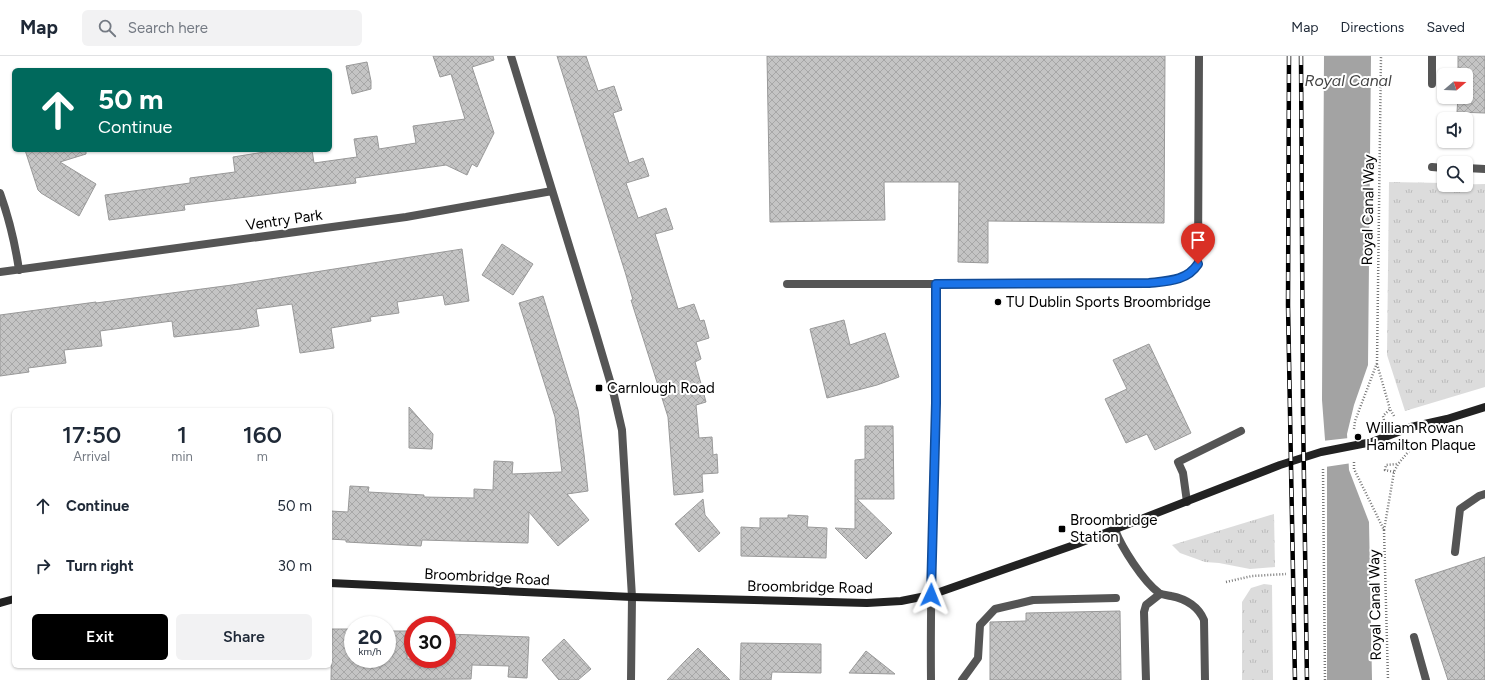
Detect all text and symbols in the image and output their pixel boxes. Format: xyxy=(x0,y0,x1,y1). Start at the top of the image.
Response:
search box xyxy=(82,10,362,46)
text: Map xyxy=(20,16,58,39)
icon: search xyxy=(96,17,118,39)
text: Search here xyxy=(128,19,208,37)
text: Map xyxy=(1291,19,1319,36)
text: Directions xyxy=(1341,19,1404,36)
text: Saved xyxy=(1426,19,1465,36)
north arrow xyxy=(1437,68,1473,104)
map controls xyxy=(1437,68,1473,192)
water label: Royal Canal xyxy=(1304,71,1392,90)
text: 50 m xyxy=(98,82,164,116)
icon: ahead xyxy=(32,84,84,136)
button: sound xyxy=(1437,112,1473,148)
text: Continue xyxy=(98,116,172,138)
street label: Royal Canal Way xyxy=(1358,154,1378,266)
button: search xyxy=(1437,156,1473,192)
street label: Ventry Park xyxy=(245,206,324,234)
pin xyxy=(1181,223,1215,264)
icon: arrive xyxy=(1187,229,1209,251)
place label: TU Dublin Sports Broombridge xyxy=(1006,293,1211,311)
marker: TU Dublin Sports Broombridge xyxy=(993,297,1003,307)
place label: Carnlough Road xyxy=(607,379,715,397)
marker: Carnlough Road xyxy=(594,383,604,393)
place label: William Rowan Hamilton Plaque xyxy=(1366,419,1476,454)
text: 17:50 xyxy=(62,420,121,449)
text: 1 xyxy=(177,420,187,449)
text: 160 xyxy=(243,420,282,449)
marker: William Rowan Hamilton Plaque xyxy=(1353,432,1363,442)
text: Arrival xyxy=(73,449,110,464)
text: min xyxy=(171,449,193,464)
text: m xyxy=(257,449,268,464)
icon: ahead xyxy=(32,495,54,517)
text: Continue xyxy=(66,497,129,515)
text: 50 m xyxy=(277,497,312,515)
place label: Broombridge Station xyxy=(1070,511,1158,546)
marker: Broombridge Station xyxy=(1057,524,1067,534)
street label: Royal Canal Way xyxy=(1365,549,1385,661)
icon: right xyxy=(32,555,54,577)
text: Turn right xyxy=(66,557,134,575)
text: 30 m xyxy=(278,557,312,575)
street label: Broombridge Road xyxy=(424,565,550,589)
position arrow xyxy=(910,574,952,616)
street label: Broombridge Road xyxy=(747,577,873,597)
button: Exit xyxy=(32,614,168,660)
button: Share xyxy=(176,614,312,660)
speed limit sign: 30 xyxy=(404,616,456,668)
text: 20 xyxy=(358,625,382,649)
text: km/h xyxy=(359,645,381,658)

